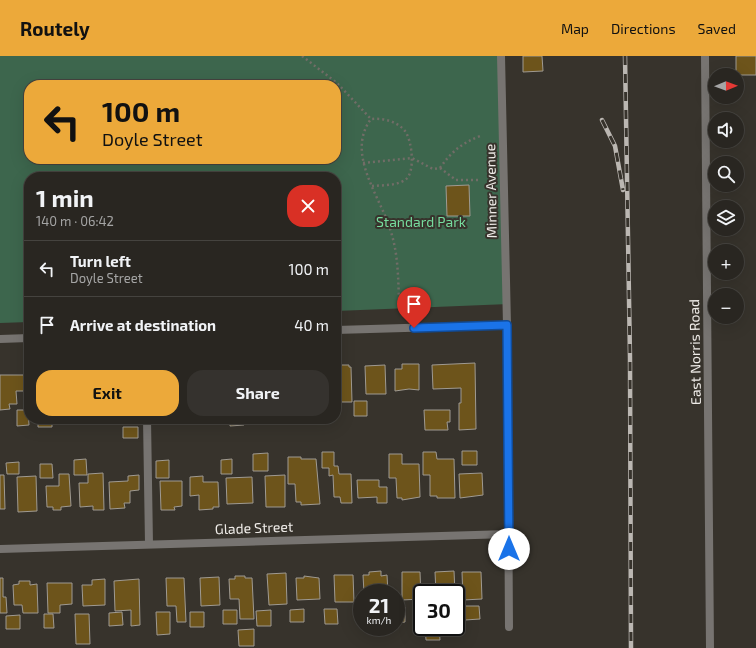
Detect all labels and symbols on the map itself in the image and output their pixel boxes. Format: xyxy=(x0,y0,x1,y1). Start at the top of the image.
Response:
north arrow xyxy=(708,68,744,104)
street label: Minner Avenue xyxy=(481,144,500,238)
park label: Standard Park xyxy=(376,213,466,230)
pin xyxy=(397,287,431,328)
street label: East Norris Road xyxy=(685,299,704,405)
street label: Glade Street xyxy=(215,518,293,537)
position arrow xyxy=(488,528,530,570)
speed limit sign: 30 xyxy=(413,584,465,636)

